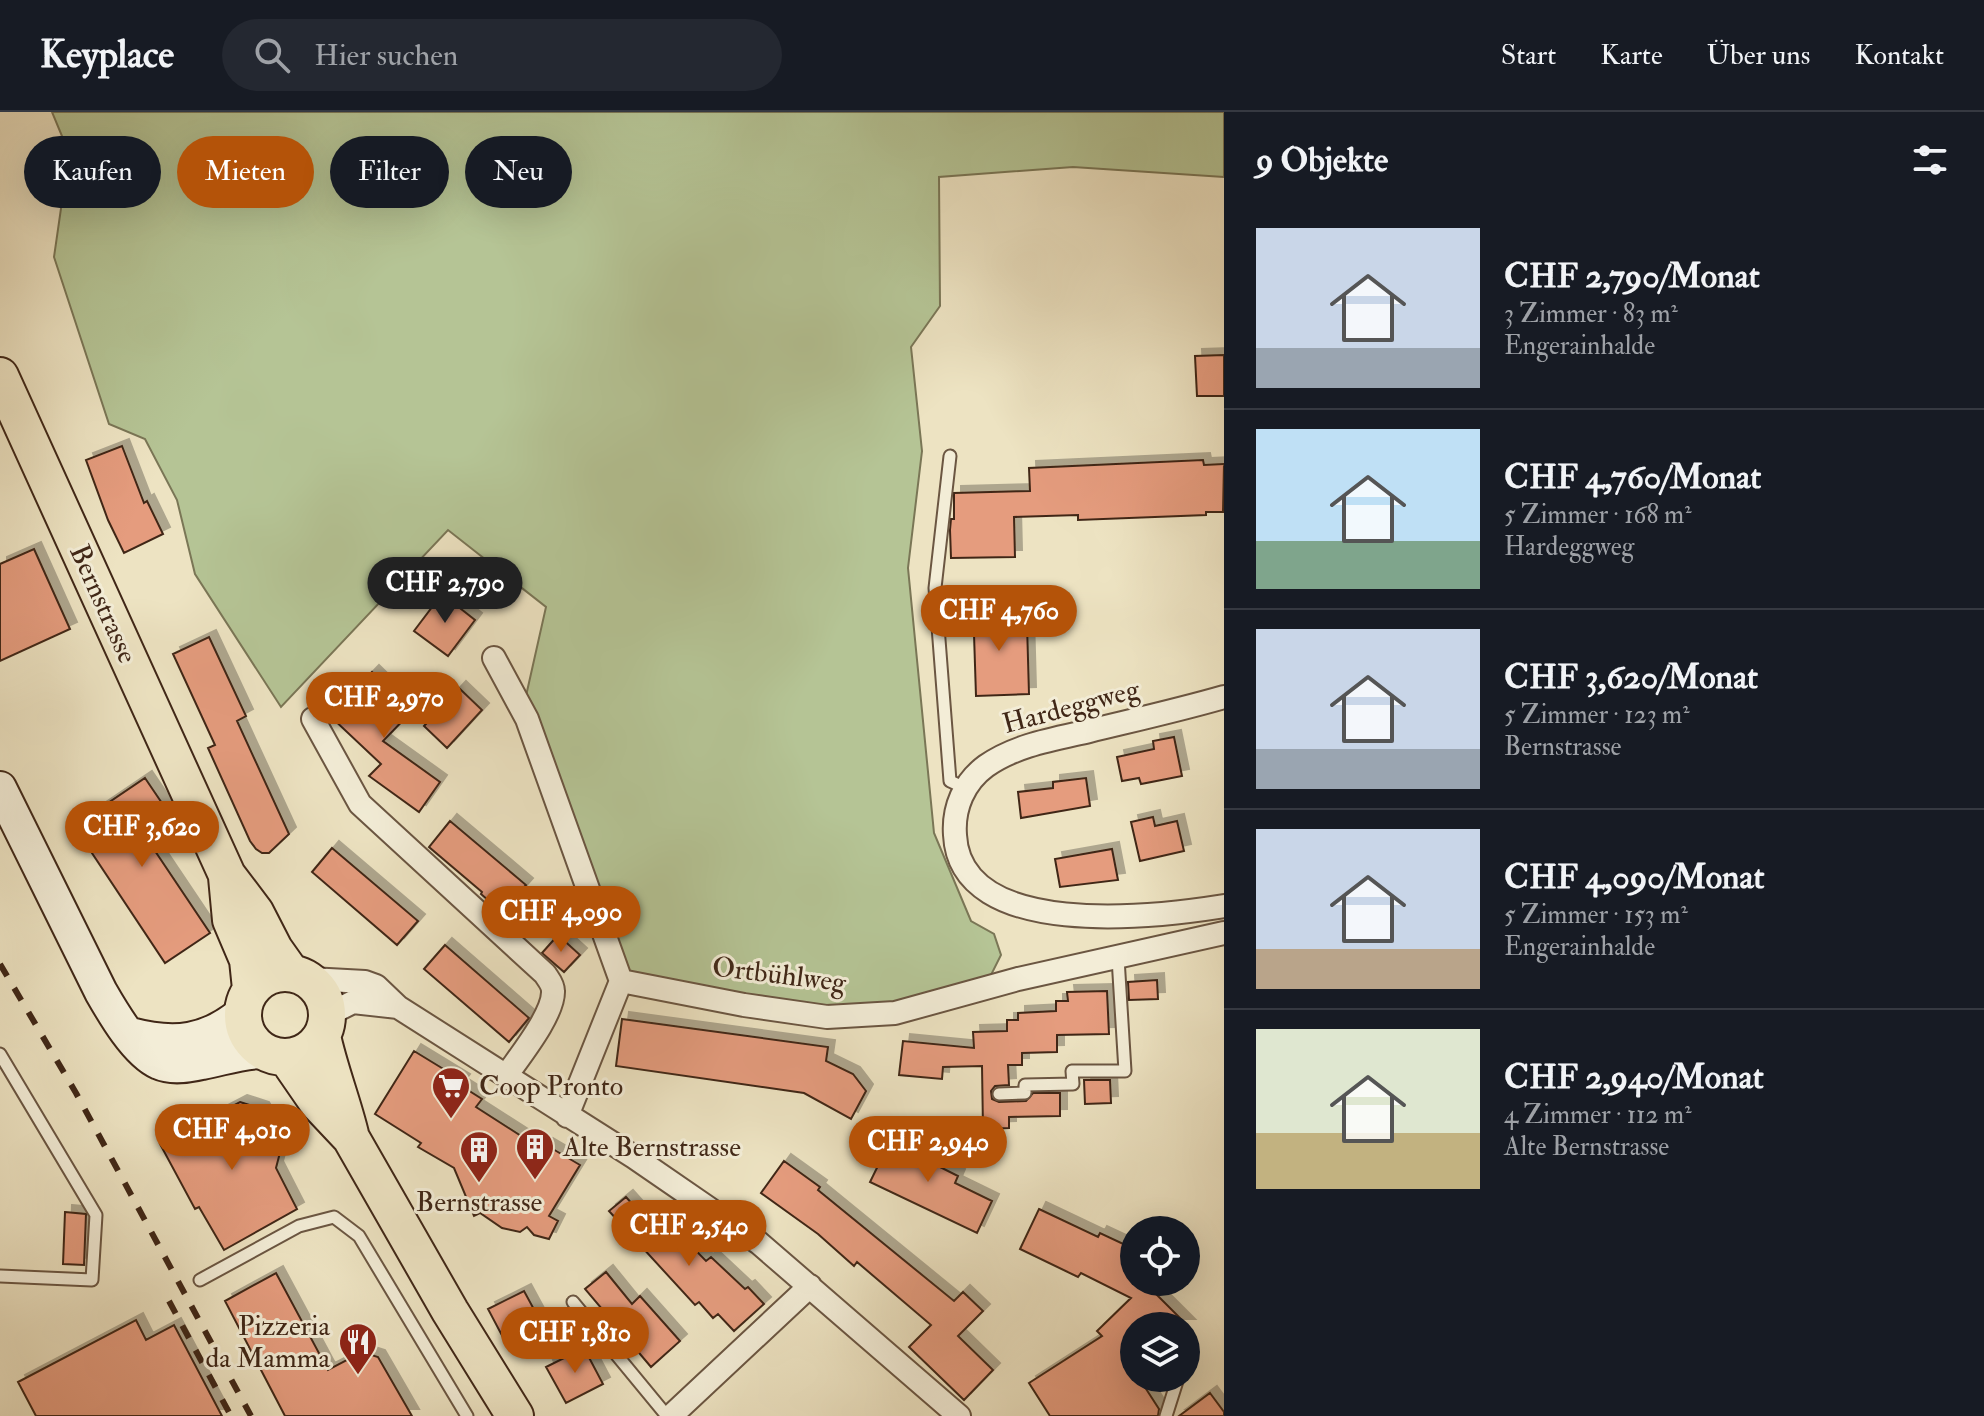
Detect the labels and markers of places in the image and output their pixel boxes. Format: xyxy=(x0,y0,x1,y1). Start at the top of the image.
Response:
pin: CHF 2,790 xyxy=(353,557,537,625)
pin: CHF 4,760 xyxy=(907,585,1091,653)
pin: CHF 2,970 xyxy=(292,672,476,740)
pin: CHF 3,620 xyxy=(50,801,234,869)
pin: CHF 4,090 xyxy=(469,886,653,954)
supermarket icon: Coop Pronto xyxy=(430,1065,472,1120)
place label: Coop Pronto xyxy=(479,1069,623,1104)
pin: CHF 4,010 xyxy=(140,1104,324,1172)
pin: CHF 2,940 xyxy=(836,1116,1020,1184)
building icon: Alte Bernstrasse xyxy=(514,1126,556,1181)
building icon: Bernstrasse xyxy=(458,1129,500,1184)
place label: Alte Bernstrasse xyxy=(562,1130,741,1165)
place label: Bernstrasse xyxy=(416,1185,543,1220)
pin: CHF 2,540 xyxy=(597,1200,781,1268)
pin: CHF 1,810 xyxy=(483,1307,667,1375)
place label: Pizzeria da Mamma xyxy=(205,1309,330,1376)
restaurant icon: Pizzeria da Mamma xyxy=(337,1321,379,1376)

